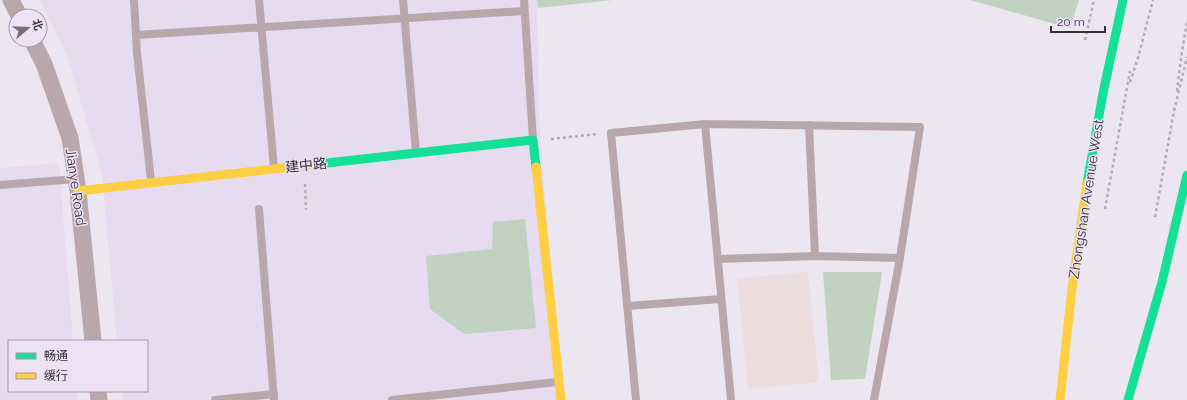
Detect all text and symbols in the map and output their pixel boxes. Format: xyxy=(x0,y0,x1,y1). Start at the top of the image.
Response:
north arrow xyxy=(8,8,48,48)
scale bar xyxy=(1051,8,1105,34)
text: 20 m xyxy=(1057,15,1085,29)
text: 北 xyxy=(29,18,45,32)
street label: Zhongshan Avenue West xyxy=(1065,118,1107,280)
street label: Jianye Road xyxy=(63,147,89,227)
street label: 建中路 xyxy=(284,155,328,175)
legend xyxy=(8,340,148,392)
text: 畅通 xyxy=(44,349,68,363)
text: 缓行 xyxy=(44,369,68,383)

